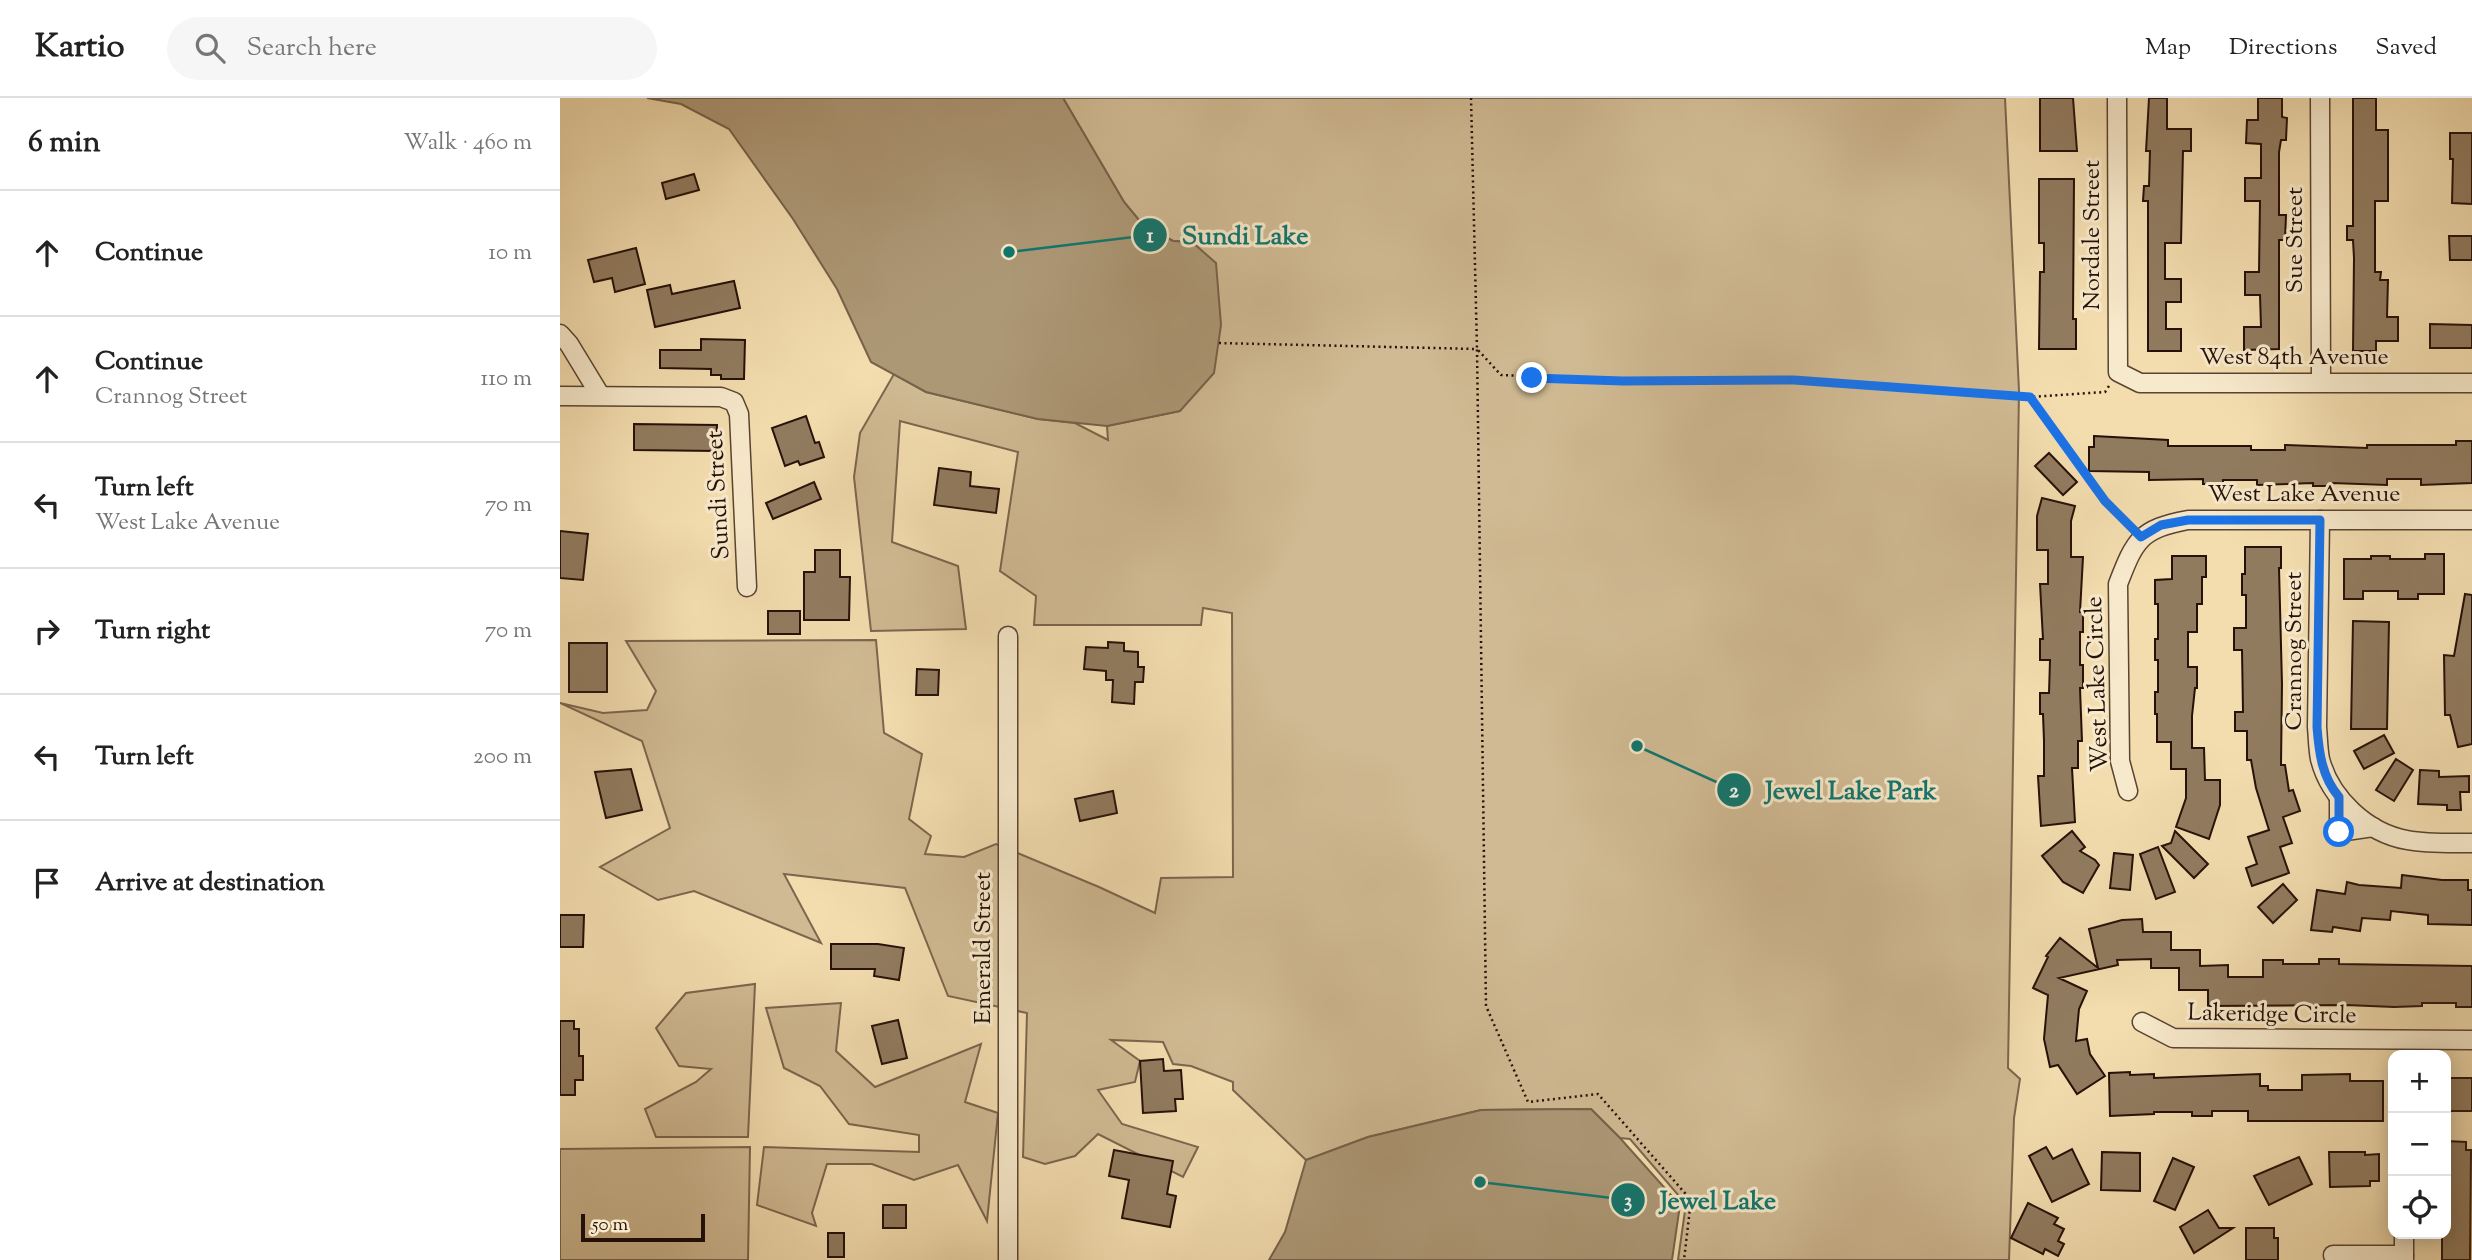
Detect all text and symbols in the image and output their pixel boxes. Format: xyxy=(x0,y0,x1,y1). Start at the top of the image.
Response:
search box xyxy=(167,17,657,80)
text: Kartio xyxy=(35,24,125,72)
icon: search xyxy=(191,29,229,67)
text: Search here xyxy=(247,30,377,67)
text: Map xyxy=(2145,31,2191,65)
text: Directions xyxy=(2229,31,2337,65)
text: Saved xyxy=(2375,31,2437,65)
text: 6 min xyxy=(28,122,100,165)
text: Walk · 460 m xyxy=(404,127,532,160)
street label: Nordale Street xyxy=(2076,160,2110,310)
street label: Sue Street xyxy=(2279,187,2313,293)
callout: Sundi Lake xyxy=(1132,211,1322,258)
text: Sundi Lake xyxy=(1182,219,1308,256)
text: 1 xyxy=(1146,222,1154,252)
icon: ahead xyxy=(28,234,66,272)
text: Continue xyxy=(95,235,203,272)
text: 10 m xyxy=(488,237,532,270)
street label: West 84th Avenue xyxy=(2199,341,2389,375)
text: Continue xyxy=(95,344,203,381)
icon: ahead xyxy=(28,360,66,398)
route end xyxy=(1516,362,1547,393)
text: 110 m xyxy=(481,363,532,396)
text: Crannog Street xyxy=(95,381,248,414)
street label: Sundi Street xyxy=(699,429,739,561)
text: Turn left xyxy=(95,470,194,507)
street label: West Lake Avenue xyxy=(2208,478,2400,512)
icon: left xyxy=(28,486,66,524)
text: 70 m xyxy=(485,489,532,522)
text: West Lake Avenue xyxy=(95,507,280,540)
street label: Crannog Street xyxy=(2278,571,2312,731)
street label: West Lake Circle xyxy=(2078,596,2118,772)
icon: right xyxy=(28,612,66,650)
text: Turn right xyxy=(95,613,210,650)
text: 70 m xyxy=(485,615,532,648)
icon: left xyxy=(28,738,66,776)
text: Turn left xyxy=(95,739,194,776)
text: 200 m xyxy=(473,741,532,774)
callout: Jewel Lake Park xyxy=(1716,766,1951,813)
text: Jewel Lake Park xyxy=(1763,774,1938,811)
text: 2 xyxy=(1729,777,1739,807)
route start xyxy=(2323,816,2354,847)
icon: arrive xyxy=(28,864,66,902)
text: Arrive at destination xyxy=(95,865,325,902)
street label: Emerald Street xyxy=(967,872,1001,1024)
street label: Lakeridge Circle xyxy=(2187,997,2357,1033)
map controls xyxy=(2388,1050,2451,1239)
button: + xyxy=(2388,1050,2451,1113)
button: − xyxy=(2388,1113,2451,1176)
callout: Jewel Lake xyxy=(1611,1176,1790,1223)
button: locate xyxy=(2388,1176,2451,1239)
text: Jewel Lake xyxy=(1658,1184,1776,1221)
text: 3 xyxy=(1624,1187,1632,1217)
scale bar xyxy=(581,1211,705,1243)
text: 50 m xyxy=(592,1212,628,1239)

